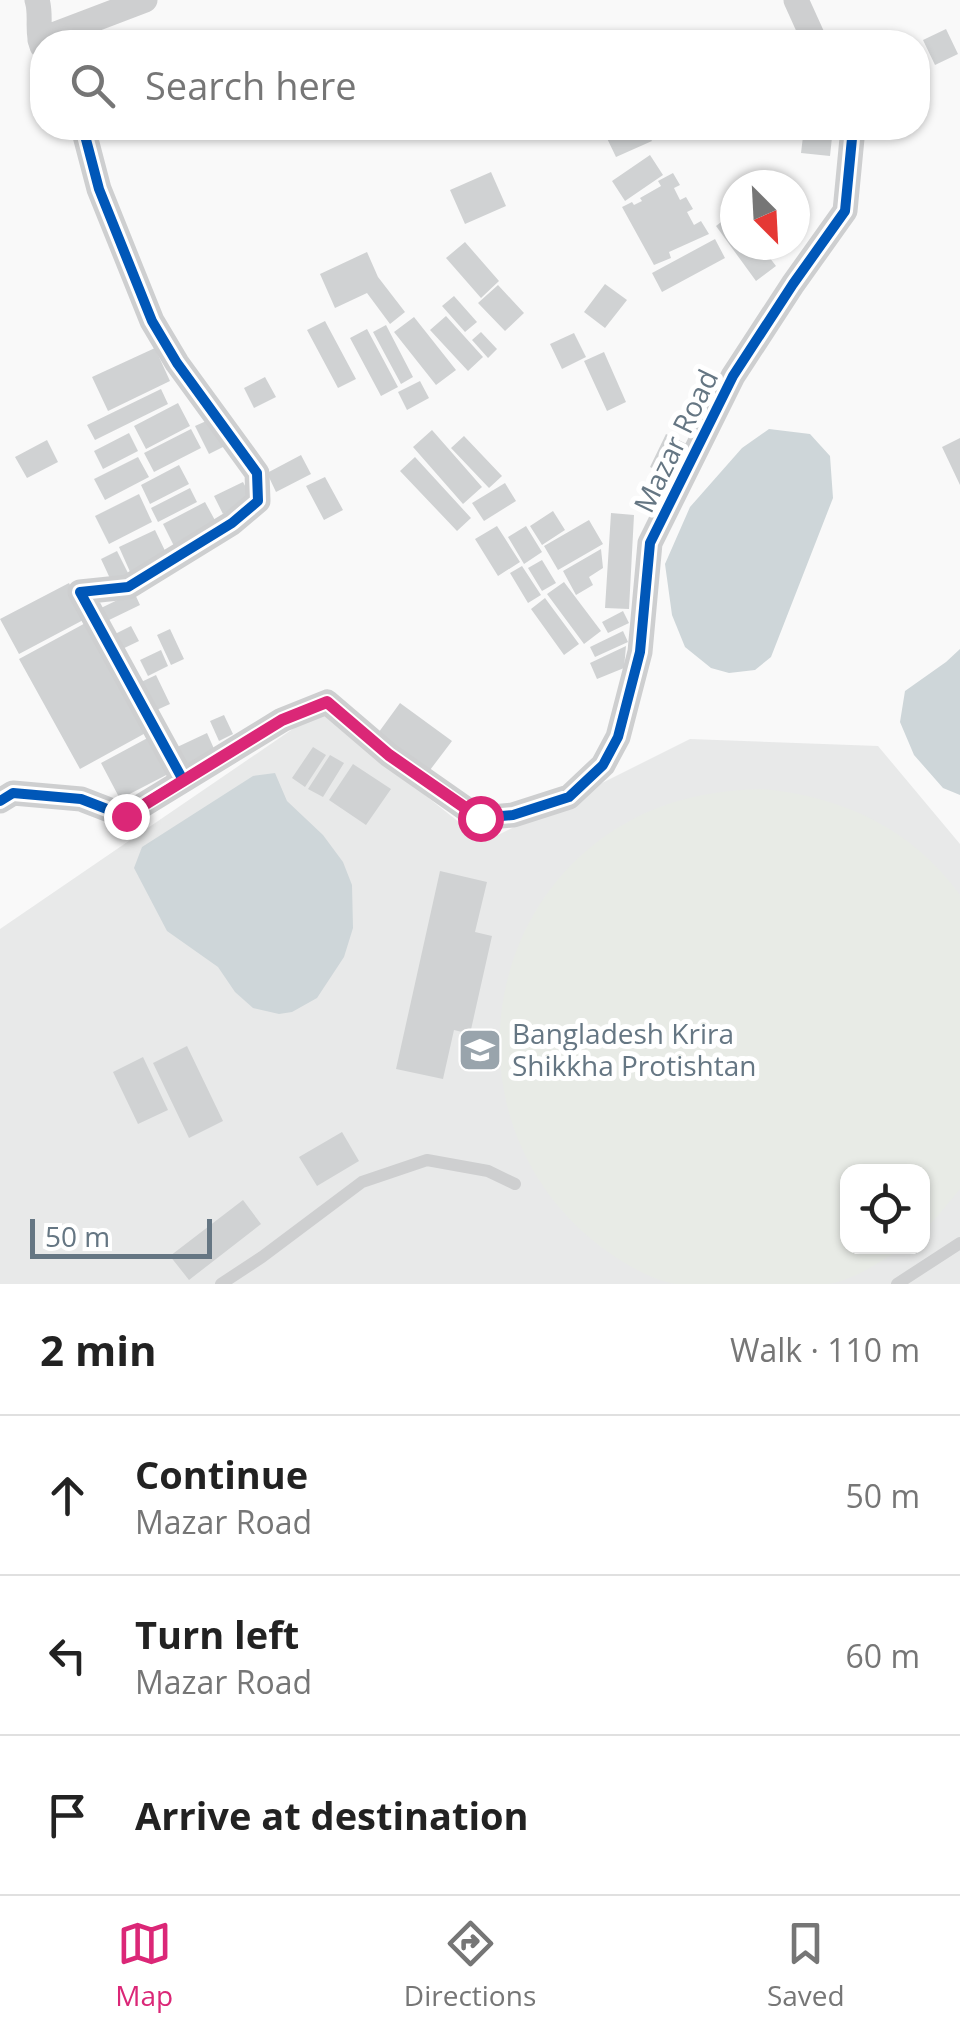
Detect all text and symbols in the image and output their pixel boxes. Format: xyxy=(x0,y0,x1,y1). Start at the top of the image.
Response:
search box xyxy=(30,30,930,140)
icon: search xyxy=(65,58,120,113)
text: Search here xyxy=(145,59,357,111)
north arrow xyxy=(720,170,810,260)
street label: Mazar Road xyxy=(624,363,726,519)
route end xyxy=(104,794,150,840)
route start xyxy=(458,796,504,842)
place label: Bangladesh Krira Shikkha Protishtan xyxy=(512,1014,756,1084)
school or university icon: Bangladesh Krira Shikkha Protishtan xyxy=(457,1027,503,1073)
map controls xyxy=(840,1164,930,1254)
button: locate xyxy=(840,1164,930,1254)
scale bar xyxy=(30,1214,212,1258)
text: 50 m xyxy=(45,1217,110,1255)
text: 2 min xyxy=(40,1321,157,1378)
text: Walk · 110 m xyxy=(730,1328,920,1371)
text: Continue xyxy=(135,1448,308,1500)
icon: ahead xyxy=(40,1468,95,1523)
text: 50 m xyxy=(845,1474,920,1517)
text: Mazar Road xyxy=(135,1500,312,1543)
text: Turn left xyxy=(135,1608,299,1660)
icon: left xyxy=(40,1628,95,1683)
text: 60 m xyxy=(845,1634,920,1677)
text: Mazar Road xyxy=(135,1660,312,1703)
icon: arrive xyxy=(40,1788,95,1843)
text: Arrive at destination xyxy=(135,1789,529,1841)
tab: Map xyxy=(115,1916,173,2014)
tab: Directions xyxy=(404,1916,536,2014)
tab: Saved xyxy=(767,1916,845,2014)

